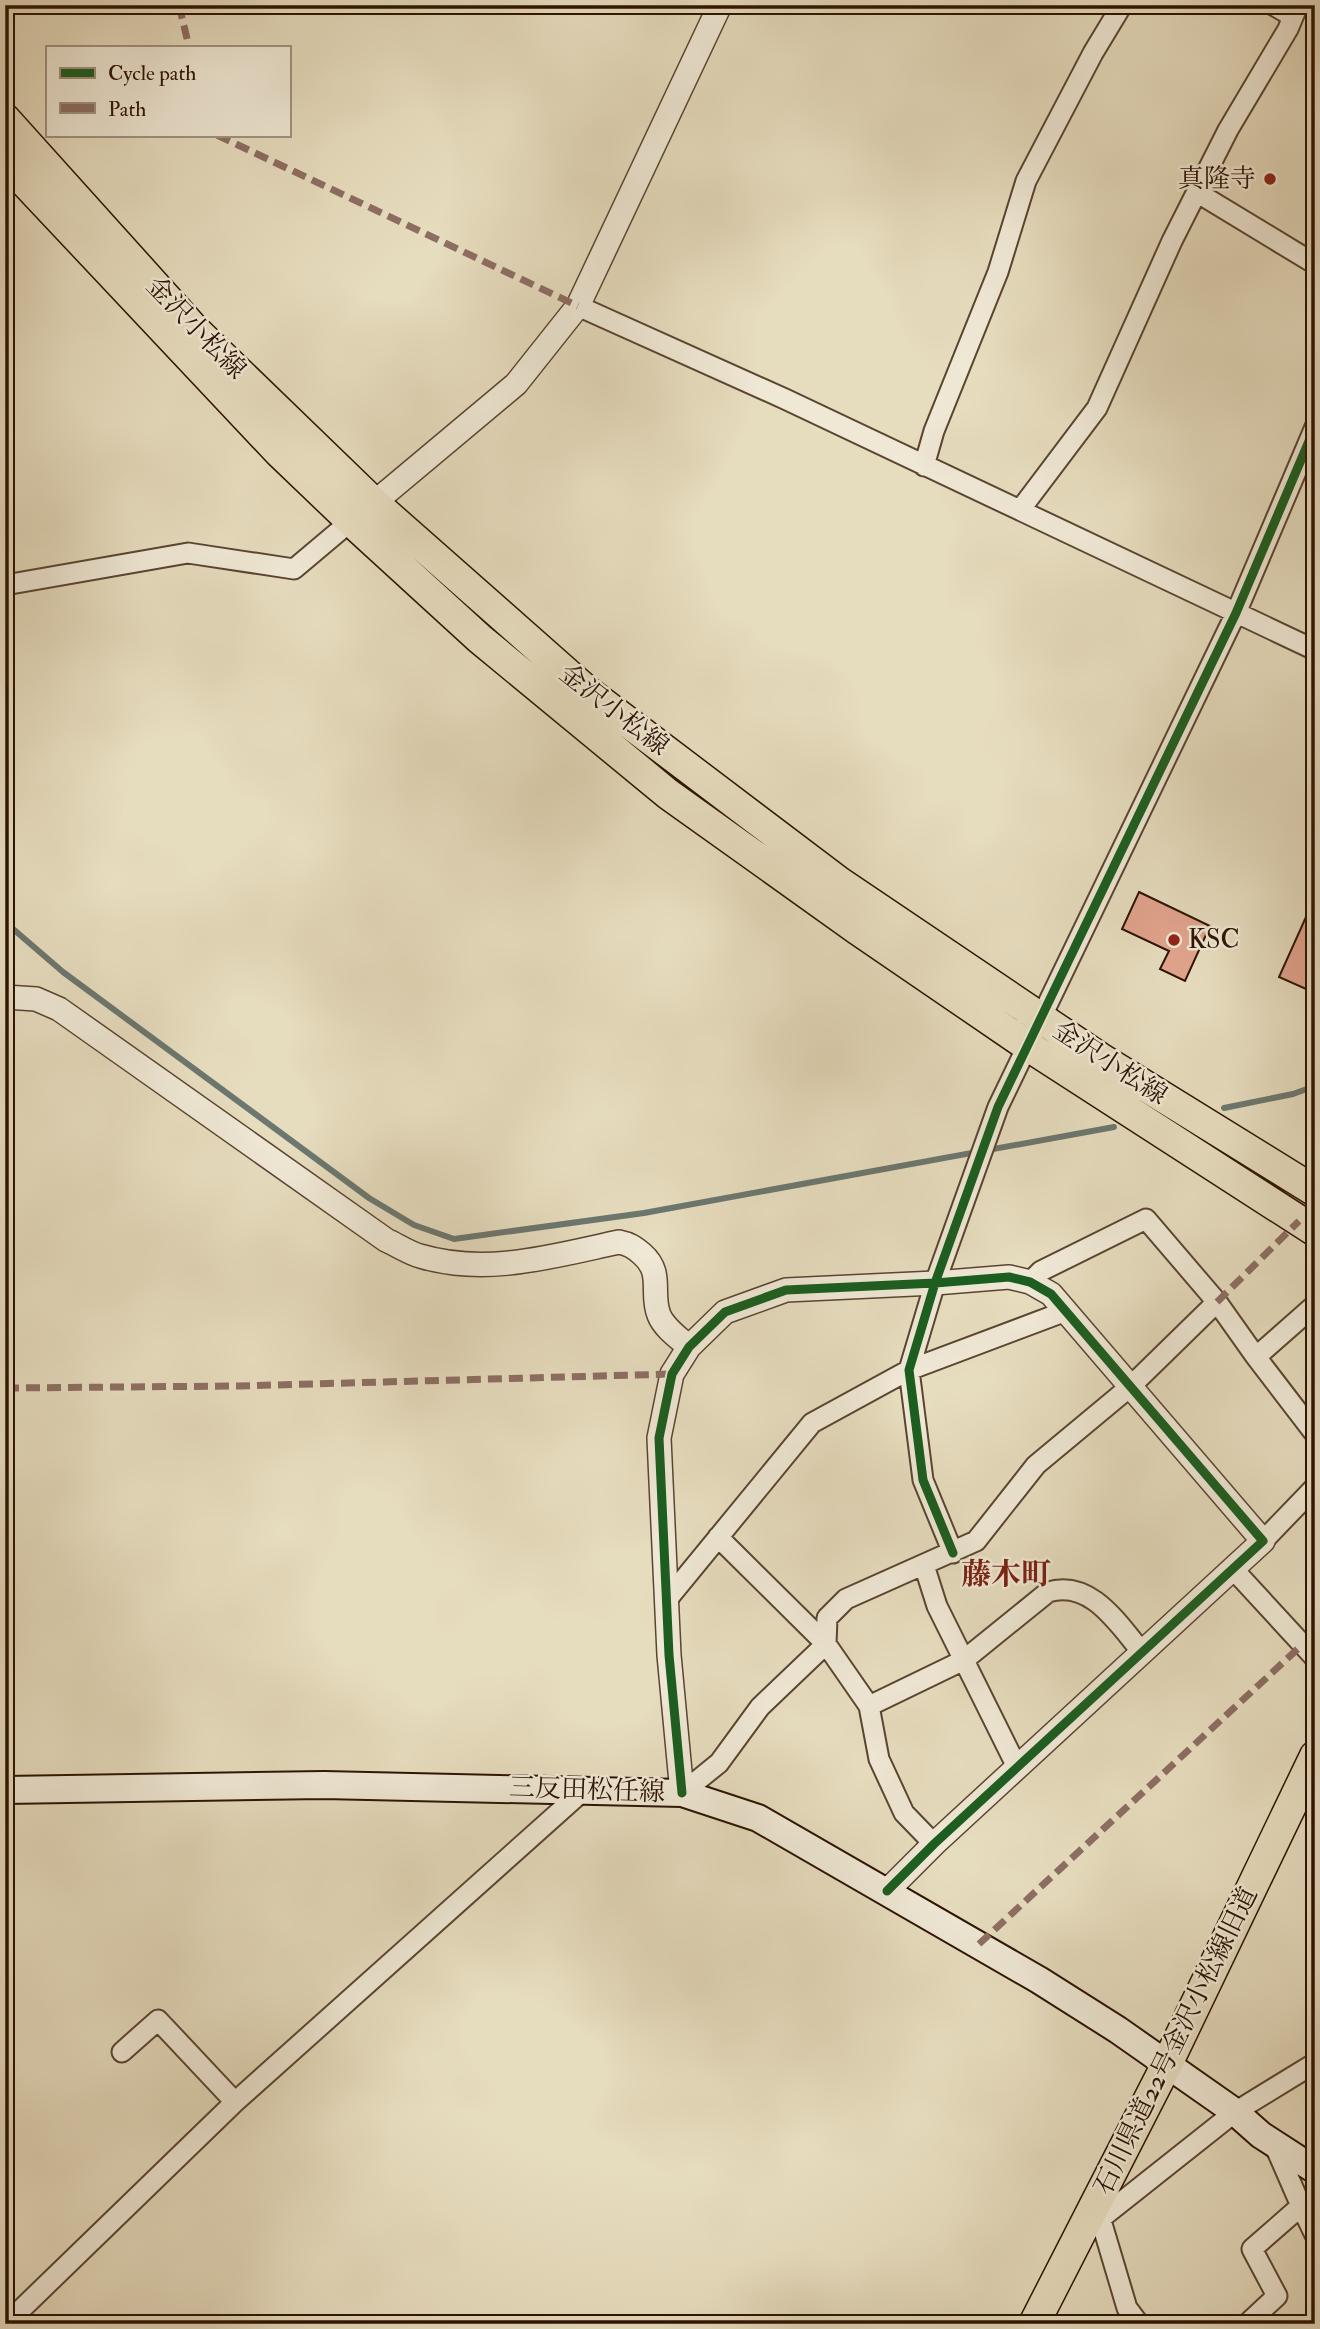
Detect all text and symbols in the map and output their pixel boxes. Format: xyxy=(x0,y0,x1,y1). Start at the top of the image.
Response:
legend xyxy=(46,46,290,136)
text: Cycle path xyxy=(108,60,196,87)
text: Path xyxy=(108,96,146,123)
place label: 真隆寺 xyxy=(1178,163,1256,195)
marker: 真隆寺 xyxy=(1262,171,1278,187)
street label: 金沢小松線 xyxy=(139,270,253,386)
street label: 金沢小松線 xyxy=(553,657,675,763)
place label: KSC xyxy=(1188,924,1239,956)
marker: KSC xyxy=(1166,932,1182,948)
street label: 金沢小松線 xyxy=(1047,1014,1173,1112)
district label: 藤木町 xyxy=(961,1556,1051,1593)
street label: 三反田松任線 xyxy=(508,1771,666,1809)
street label: 石川県道22号金沢小松線旧道 xyxy=(1087,1882,1265,2200)

